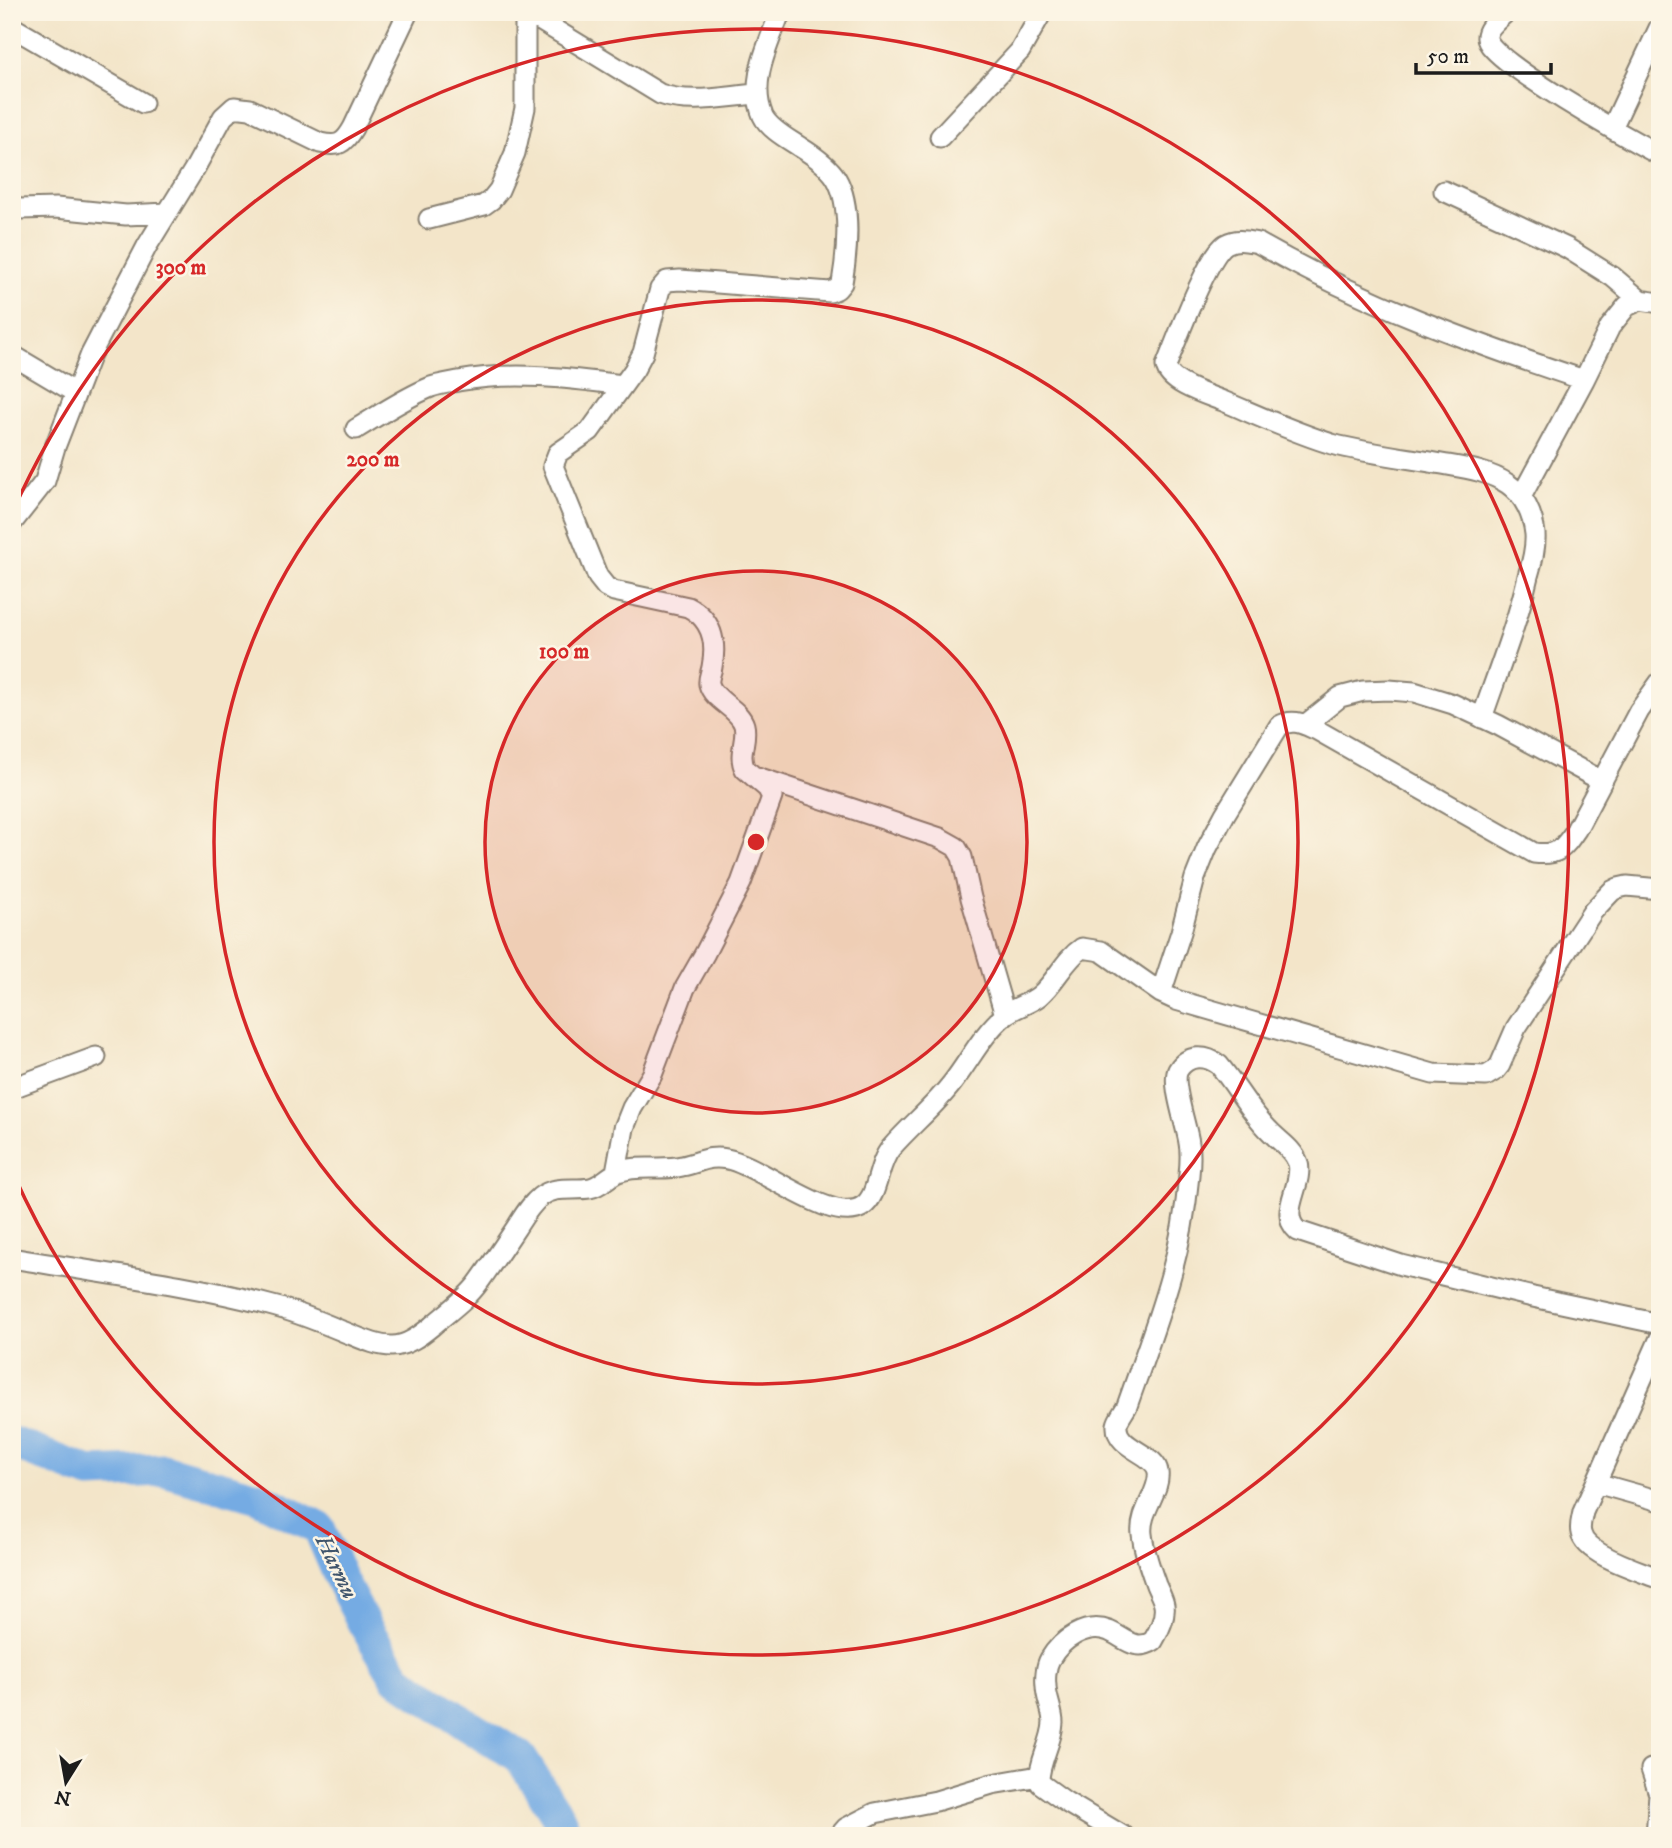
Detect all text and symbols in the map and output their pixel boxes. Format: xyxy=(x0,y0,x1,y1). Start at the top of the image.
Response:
scale bar xyxy=(1416,32,1551,76)
text: 50 m xyxy=(1427,44,1469,70)
text: 300 m xyxy=(156,255,207,281)
text: 200 m xyxy=(346,447,400,473)
text: 100 m xyxy=(539,639,589,665)
centre of rings xyxy=(744,830,768,854)
water label: Harmu xyxy=(308,1529,364,1604)
north arrow xyxy=(32,1746,102,1816)
text: N xyxy=(53,1784,73,1810)

